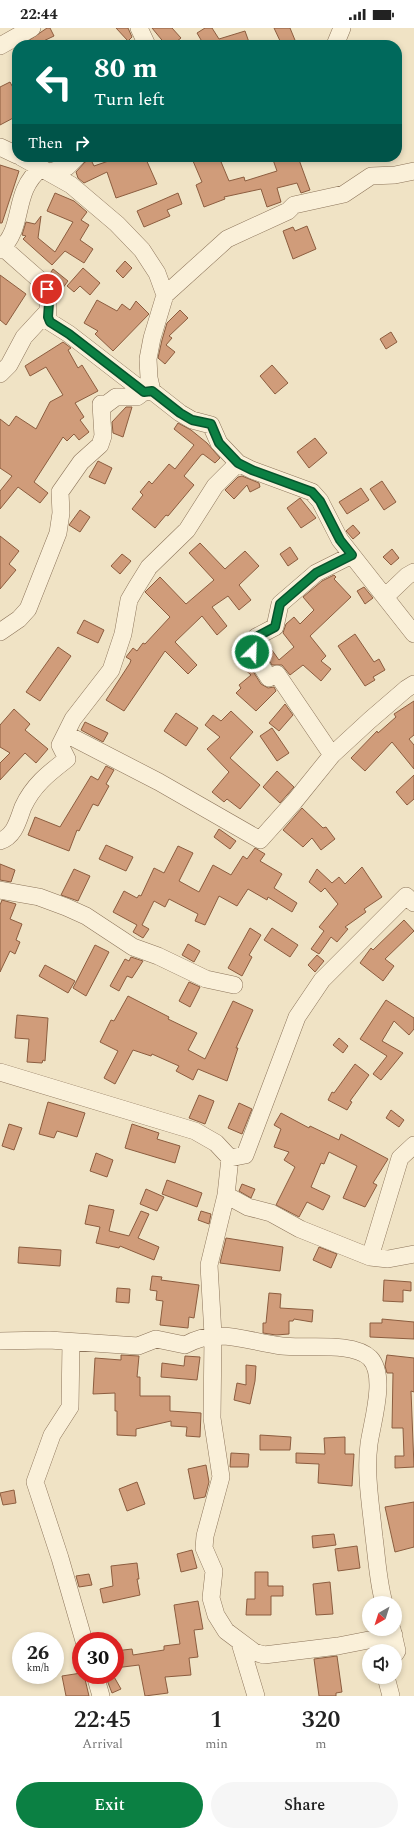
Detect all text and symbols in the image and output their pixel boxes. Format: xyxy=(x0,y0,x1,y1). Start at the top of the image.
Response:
text: 22:44 xyxy=(20,3,58,26)
text: 80 m xyxy=(94,47,158,90)
icon: left xyxy=(28,56,80,108)
text: Turn left xyxy=(94,86,165,113)
text: Then xyxy=(28,132,63,155)
icon: right xyxy=(71,132,93,154)
pin xyxy=(30,272,64,306)
icon: arrive xyxy=(36,278,58,300)
position arrow xyxy=(231,631,273,673)
north arrow xyxy=(362,1596,402,1636)
map controls xyxy=(362,1596,402,1684)
speed limit sign: 30 xyxy=(72,1632,124,1684)
text: 26 xyxy=(27,1638,49,1668)
button: sound xyxy=(362,1644,402,1684)
text: km/h xyxy=(27,1660,49,1676)
text: 22:45 xyxy=(74,1702,131,1738)
text: 1 xyxy=(210,1702,223,1738)
text: 320 xyxy=(302,1702,340,1738)
text: Arrival xyxy=(82,1734,123,1754)
text: min xyxy=(205,1734,228,1754)
text: m xyxy=(315,1734,327,1754)
button: Exit xyxy=(16,1782,203,1828)
button: Share xyxy=(211,1782,398,1828)

